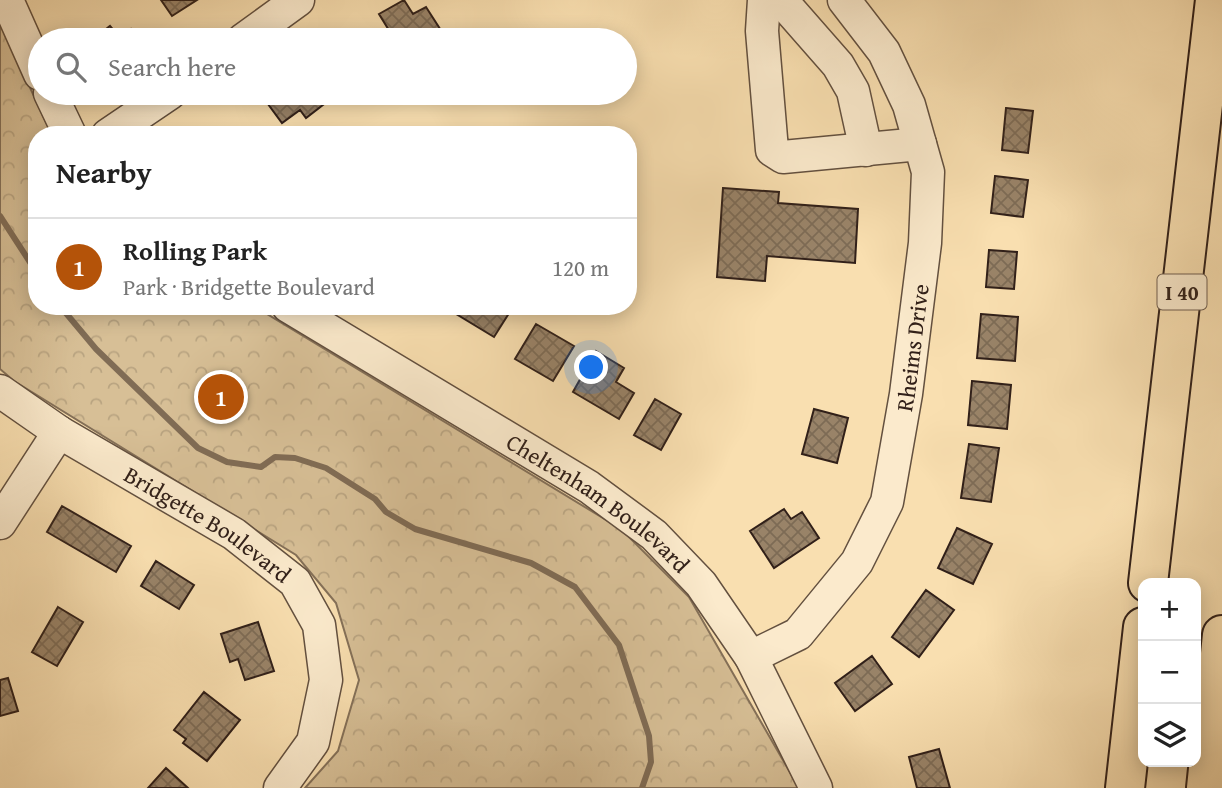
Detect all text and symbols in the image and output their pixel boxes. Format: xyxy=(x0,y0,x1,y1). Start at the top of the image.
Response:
search box xyxy=(28,28,637,105)
text: Search here xyxy=(108,47,236,86)
icon: search xyxy=(52,48,90,86)
text: Nearby xyxy=(56,150,152,194)
text: Rolling Park xyxy=(123,231,267,270)
text: 1 xyxy=(73,251,85,284)
text: 120 m xyxy=(552,251,609,284)
text: Park · Bridgette Boulevard xyxy=(123,270,375,303)
road number: I 40 xyxy=(1158,274,1206,310)
street label: Rheims Drive xyxy=(887,282,936,414)
your location xyxy=(574,350,608,384)
pin: 1 xyxy=(198,371,244,423)
street label: Cheltenham Boulevard xyxy=(501,425,698,580)
street label: Bridgette Boulevard xyxy=(118,457,299,590)
map controls xyxy=(1138,578,1201,767)
button: + xyxy=(1138,578,1201,641)
button: − xyxy=(1138,641,1201,704)
button: layers xyxy=(1138,704,1201,767)

